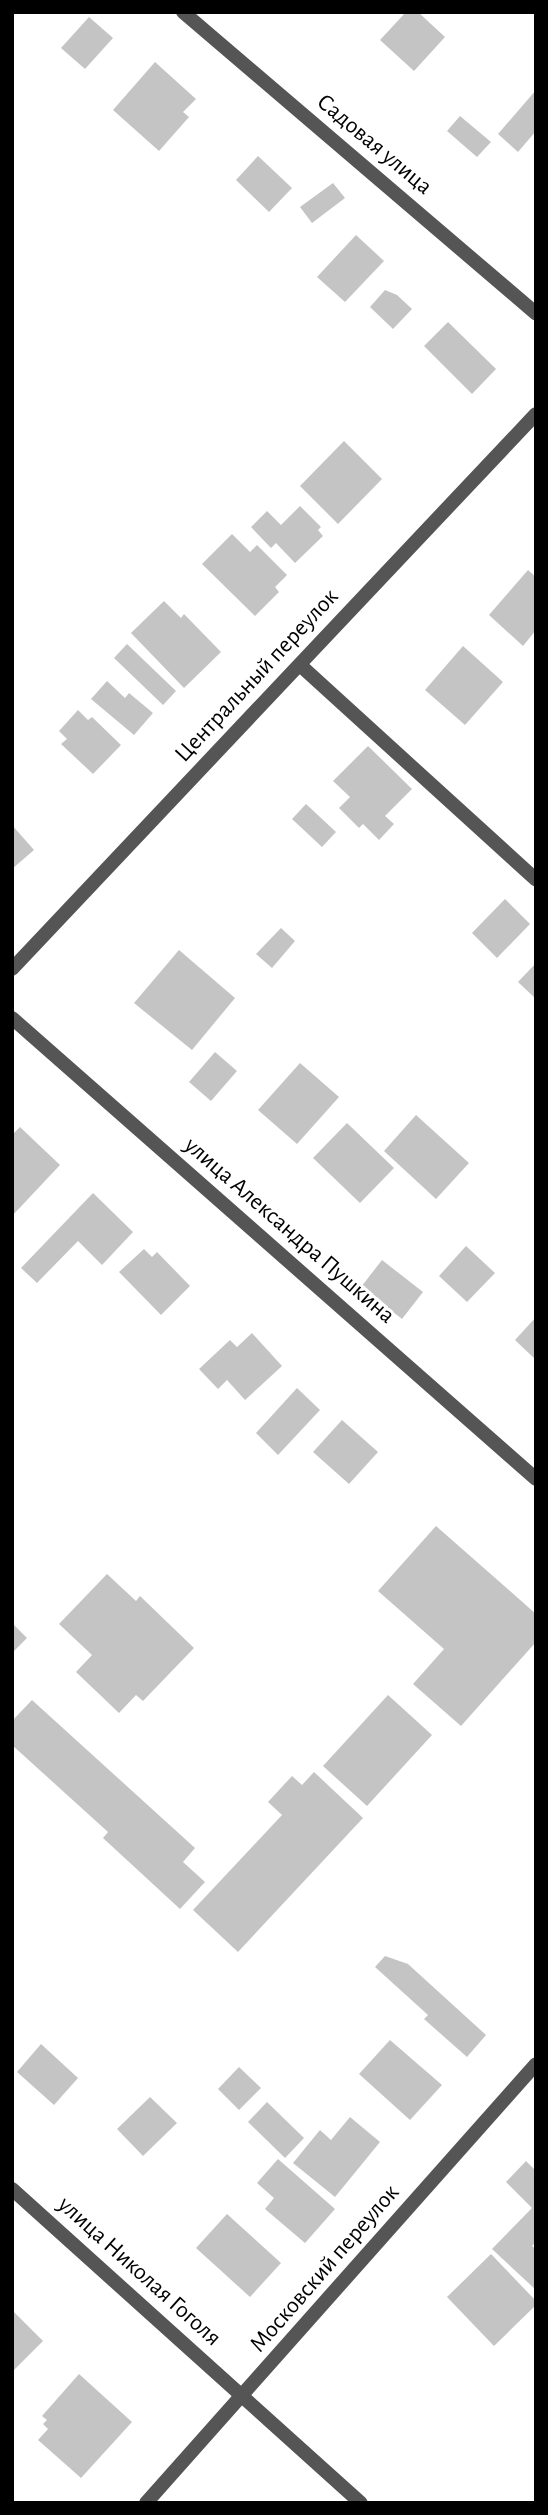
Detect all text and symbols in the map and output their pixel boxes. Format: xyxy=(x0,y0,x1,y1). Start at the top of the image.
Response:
street label: Садовая улица xyxy=(310,88,438,202)
street label: Центральный переулок xyxy=(169,583,345,769)
street label: улица Александра Пушкина xyxy=(178,1132,400,1330)
street label: Московский переулок xyxy=(244,2179,406,2359)
street label: улица Николая Гоголя xyxy=(51,2191,227,2353)

